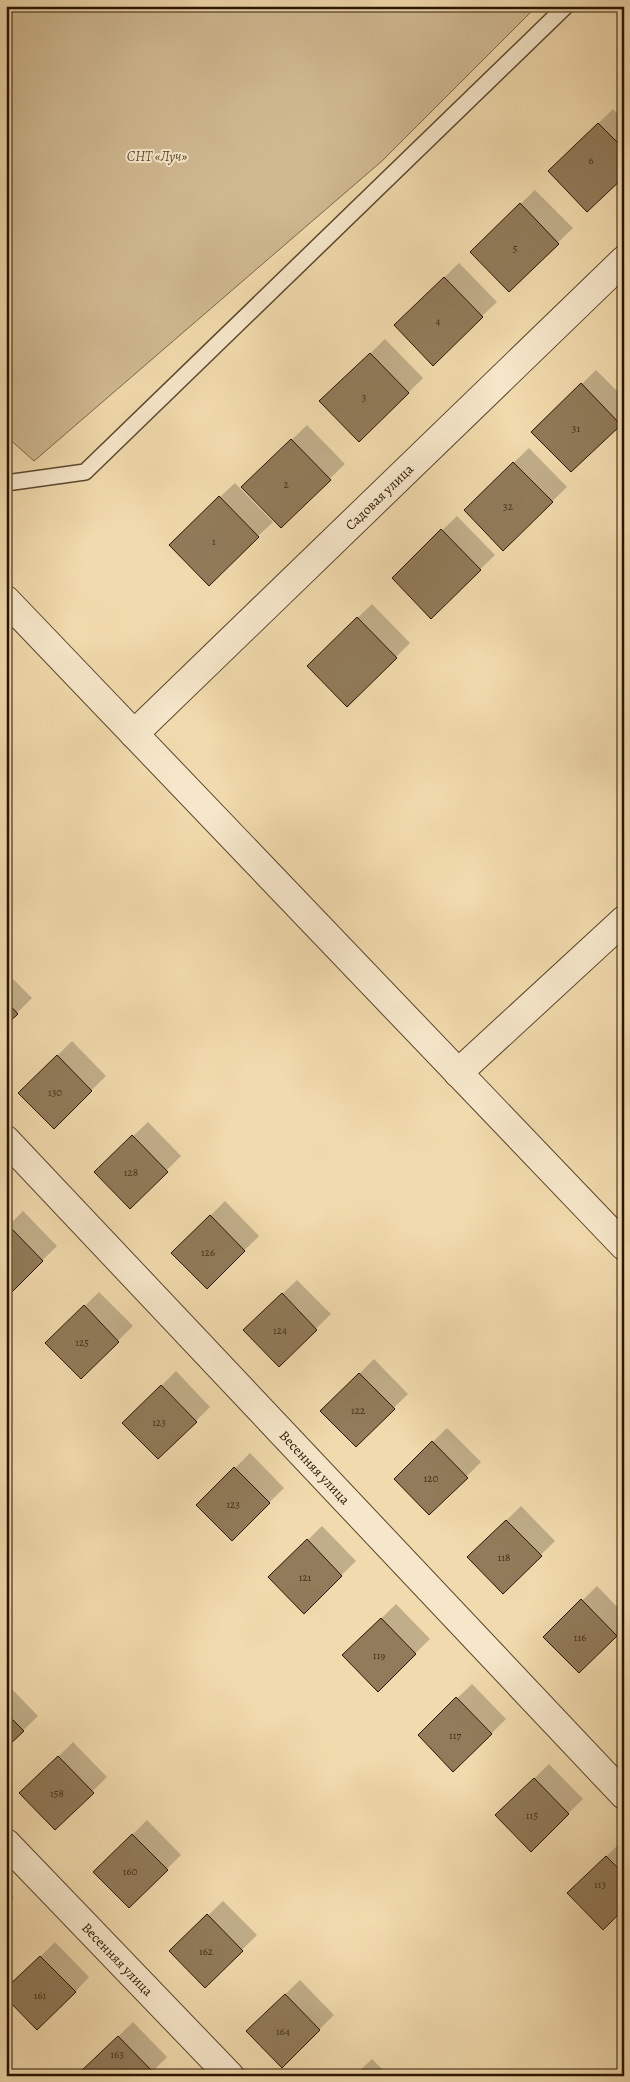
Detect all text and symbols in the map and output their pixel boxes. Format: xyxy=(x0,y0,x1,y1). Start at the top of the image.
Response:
park label: СНТ «Луч» xyxy=(127,147,187,166)
house number: 6 xyxy=(588,153,594,168)
house number: 5 xyxy=(513,241,518,256)
house number: 4 xyxy=(436,314,441,329)
house number: 3 xyxy=(362,390,366,405)
house number: 31 xyxy=(572,421,580,436)
street label: Садовая улица xyxy=(341,460,418,535)
house number: 2 xyxy=(283,477,289,492)
house number: 32 xyxy=(503,499,513,514)
house number: 1 xyxy=(212,534,216,549)
house number: 130 xyxy=(48,1085,62,1100)
house number: 128 xyxy=(124,1165,138,1180)
house number: 126 xyxy=(201,1245,215,1260)
house number: 124 xyxy=(273,1323,287,1338)
house number: 125 xyxy=(75,1335,89,1350)
house number: 122 xyxy=(351,1403,365,1418)
house number: 123 xyxy=(152,1415,166,1430)
street label: Весенняя улица xyxy=(275,1426,354,1509)
house number: 120 xyxy=(424,1471,439,1486)
house number: 123 xyxy=(226,1497,240,1512)
house number: 118 xyxy=(498,1550,510,1565)
house number: 121 xyxy=(299,1570,312,1585)
house number: 116 xyxy=(574,1630,586,1645)
house number: 119 xyxy=(373,1648,385,1663)
house number: 117 xyxy=(449,1728,461,1743)
house number: 158 xyxy=(50,1786,64,1801)
house number: 115 xyxy=(526,1808,538,1823)
house number: 160 xyxy=(123,1864,137,1879)
house number: 113 xyxy=(594,1877,606,1892)
street label: Весенняя улица xyxy=(77,1918,157,2001)
house number: 162 xyxy=(199,1944,213,1959)
house number: 161 xyxy=(34,1988,47,2003)
house number: 164 xyxy=(276,2024,290,2039)
house number: 163 xyxy=(110,2047,124,2062)

